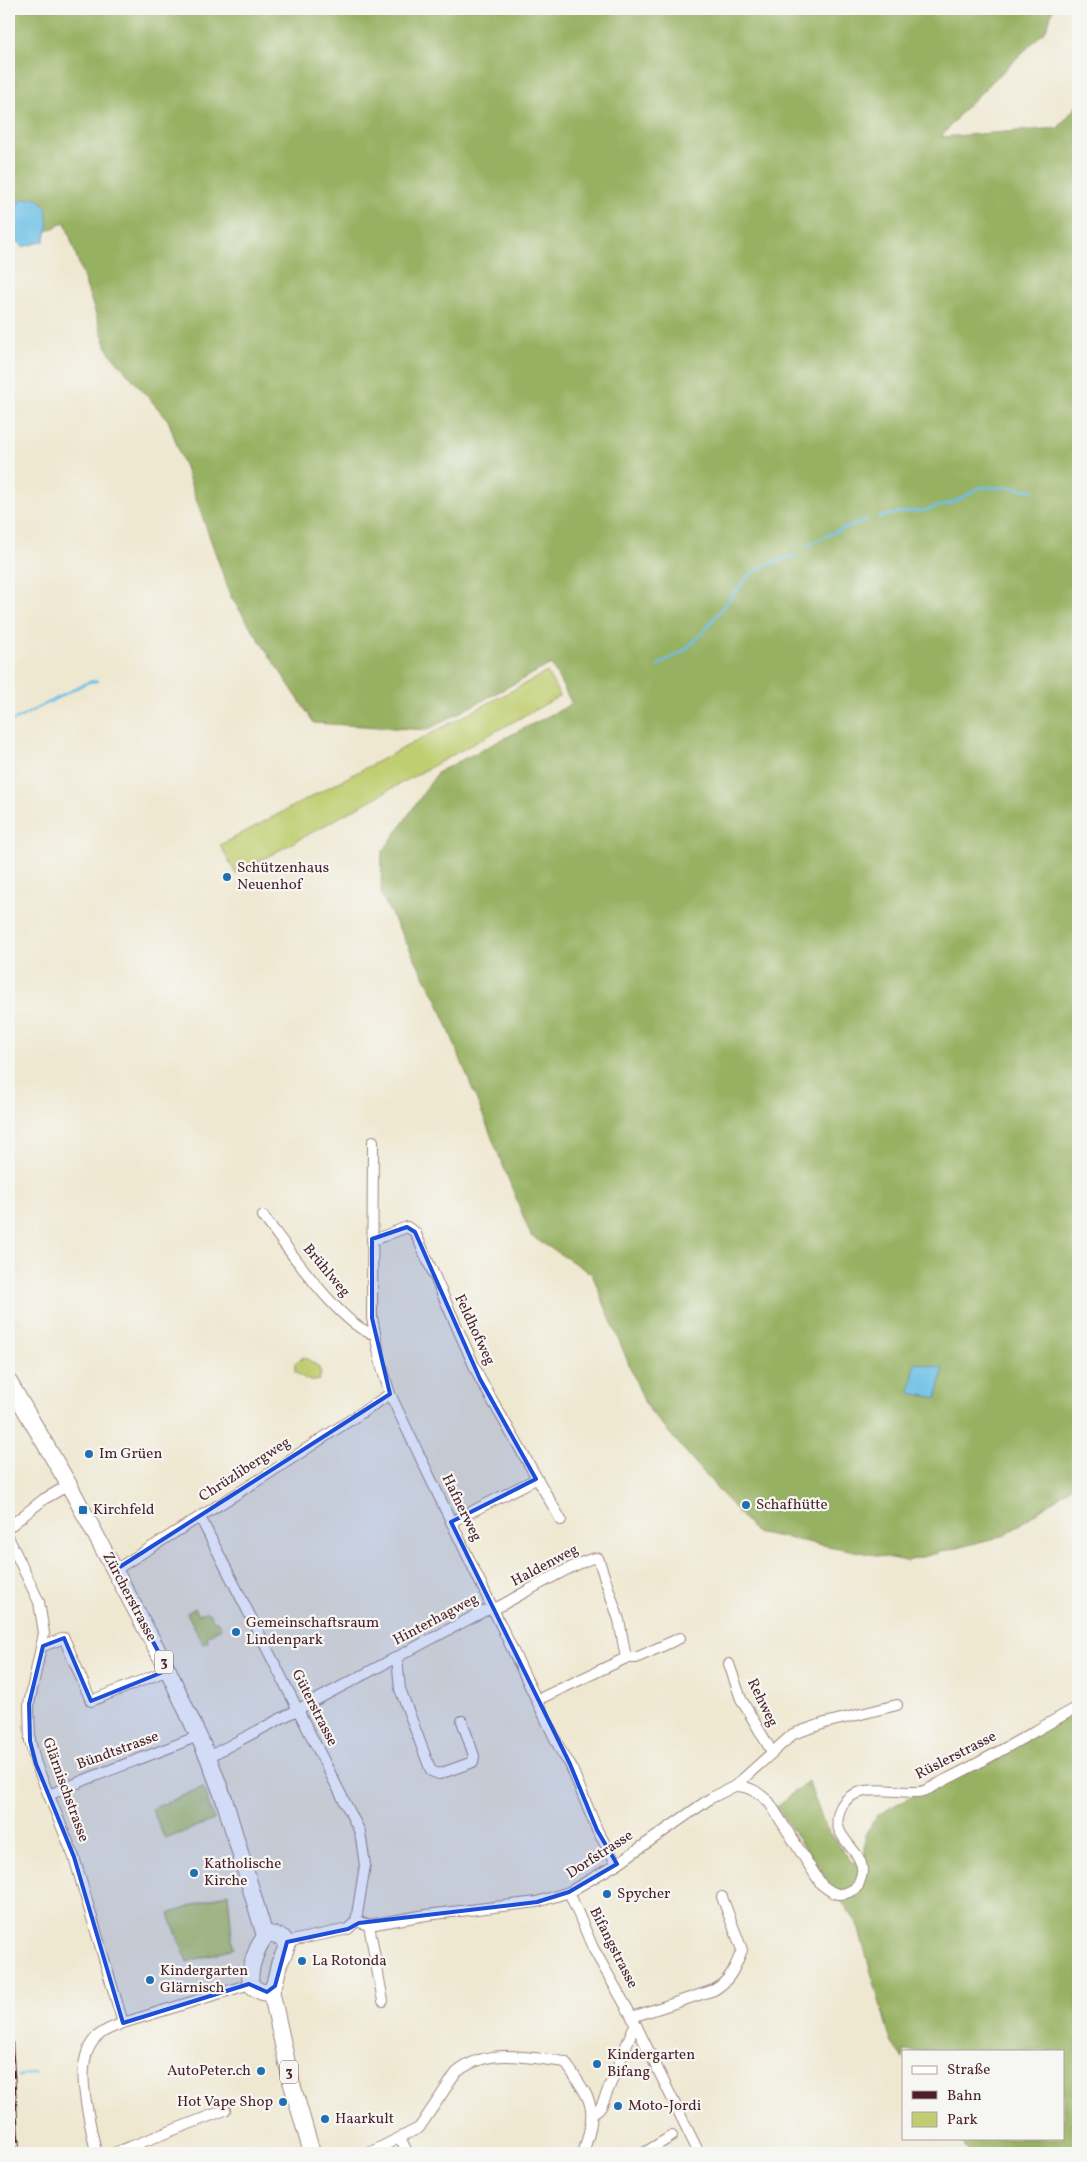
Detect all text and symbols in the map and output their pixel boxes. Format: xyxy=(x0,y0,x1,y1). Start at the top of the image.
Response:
place label: Schützenhaus Neuenhof xyxy=(237,858,329,896)
marker: Schützenhaus Neuenhof xyxy=(221,871,233,883)
street label: Brühlweg xyxy=(297,1240,355,1302)
street label: Feldhofweg xyxy=(448,1291,500,1369)
street label: Chrüzlibergweg xyxy=(195,1432,295,1508)
place label: Im Grüen xyxy=(99,1444,162,1465)
marker: Im Grüen xyxy=(83,1448,95,1460)
street label: Hafnerweg xyxy=(436,1471,486,1545)
place label: Schafhütte xyxy=(756,1495,828,1516)
marker: Schafhütte xyxy=(740,1499,752,1511)
place label: Kirchfeld xyxy=(93,1500,154,1521)
marker: Kirchfeld xyxy=(77,1504,89,1516)
street label: Haldenweg xyxy=(508,1539,583,1593)
street label: Zürcherstrasse xyxy=(97,1549,161,1645)
street label: Hinterhagweg xyxy=(390,1589,483,1651)
place label: Gemeinschaftsraum Lindenpark xyxy=(246,1613,379,1651)
marker: Gemeinschaftsraum Lindenpark xyxy=(230,1626,242,1638)
road number: 3 xyxy=(155,1650,173,1674)
street label: Güterstrasse xyxy=(286,1666,342,1750)
street label: Rehweg xyxy=(741,1675,783,1731)
street label: Bündtstrasse xyxy=(74,1726,162,1776)
street label: Rüslerstrasse xyxy=(912,1727,1000,1785)
street label: Glärnischstrasse xyxy=(36,1735,94,1845)
street label: Dorfstrasse xyxy=(563,1826,637,1884)
place label: Katholische Kirche xyxy=(204,1854,281,1892)
marker: Katholische Kirche xyxy=(188,1867,200,1879)
place label: Spycher xyxy=(617,1884,670,1905)
marker: Spycher xyxy=(601,1888,613,1900)
street label: Bifangstrasse xyxy=(584,1904,642,1992)
place label: La Rotonda xyxy=(312,1951,387,1972)
marker: La Rotonda xyxy=(296,1955,308,1967)
place label: Kindergarten Glärnisch xyxy=(160,1961,248,1999)
marker: Kindergarten Glärnisch xyxy=(144,1974,156,1986)
place label: Kindergarten Bifang xyxy=(607,2045,695,2083)
legend xyxy=(902,2050,1064,2140)
marker: Kindergarten Bifang xyxy=(591,2058,603,2070)
road number: 3 xyxy=(280,2060,298,2084)
text: Straße xyxy=(947,2060,990,2081)
place label: AutoPeter.ch xyxy=(167,2061,251,2082)
marker: AutoPeter.ch xyxy=(255,2065,267,2077)
text: Bahn xyxy=(947,2086,982,2107)
place label: Hot Vape Shop xyxy=(177,2092,273,2113)
marker: Hot Vape Shop xyxy=(277,2096,289,2108)
place label: Moto-Jordi xyxy=(628,2096,701,2117)
marker: Moto-Jordi xyxy=(612,2100,624,2112)
place label: Haarkult xyxy=(335,2109,394,2130)
text: Park xyxy=(947,2110,978,2131)
marker: Haarkult xyxy=(319,2113,331,2125)

